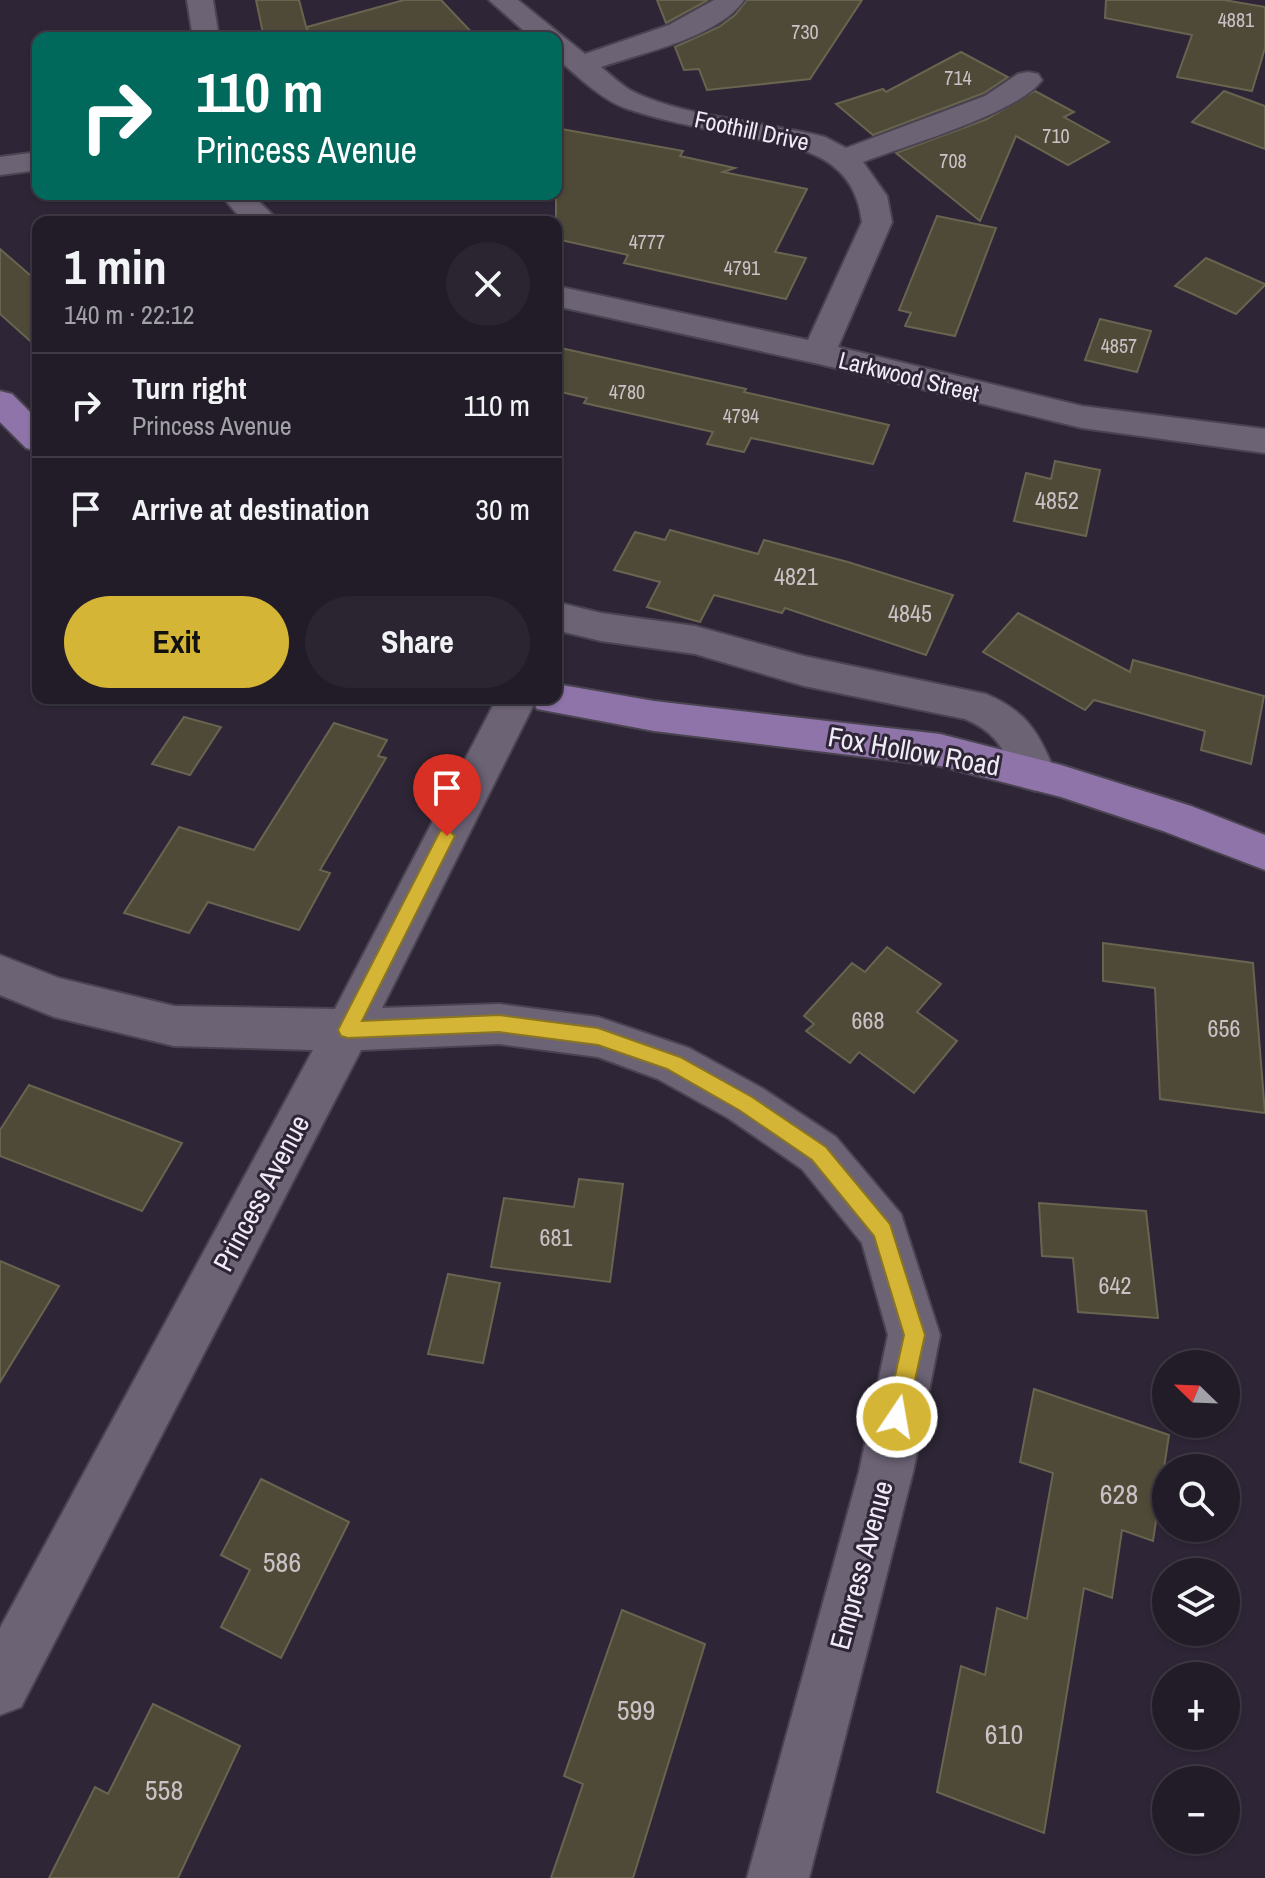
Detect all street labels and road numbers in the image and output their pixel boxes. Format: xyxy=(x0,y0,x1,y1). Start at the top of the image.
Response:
street label: Foothill Drive xyxy=(692,102,812,158)
street label: Larkwood Street xyxy=(836,343,983,409)
street label: Fox Hollow Road xyxy=(825,717,1003,785)
street label: Princess Avenue xyxy=(204,1108,318,1278)
street label: Empress Avenue xyxy=(820,1476,902,1654)

